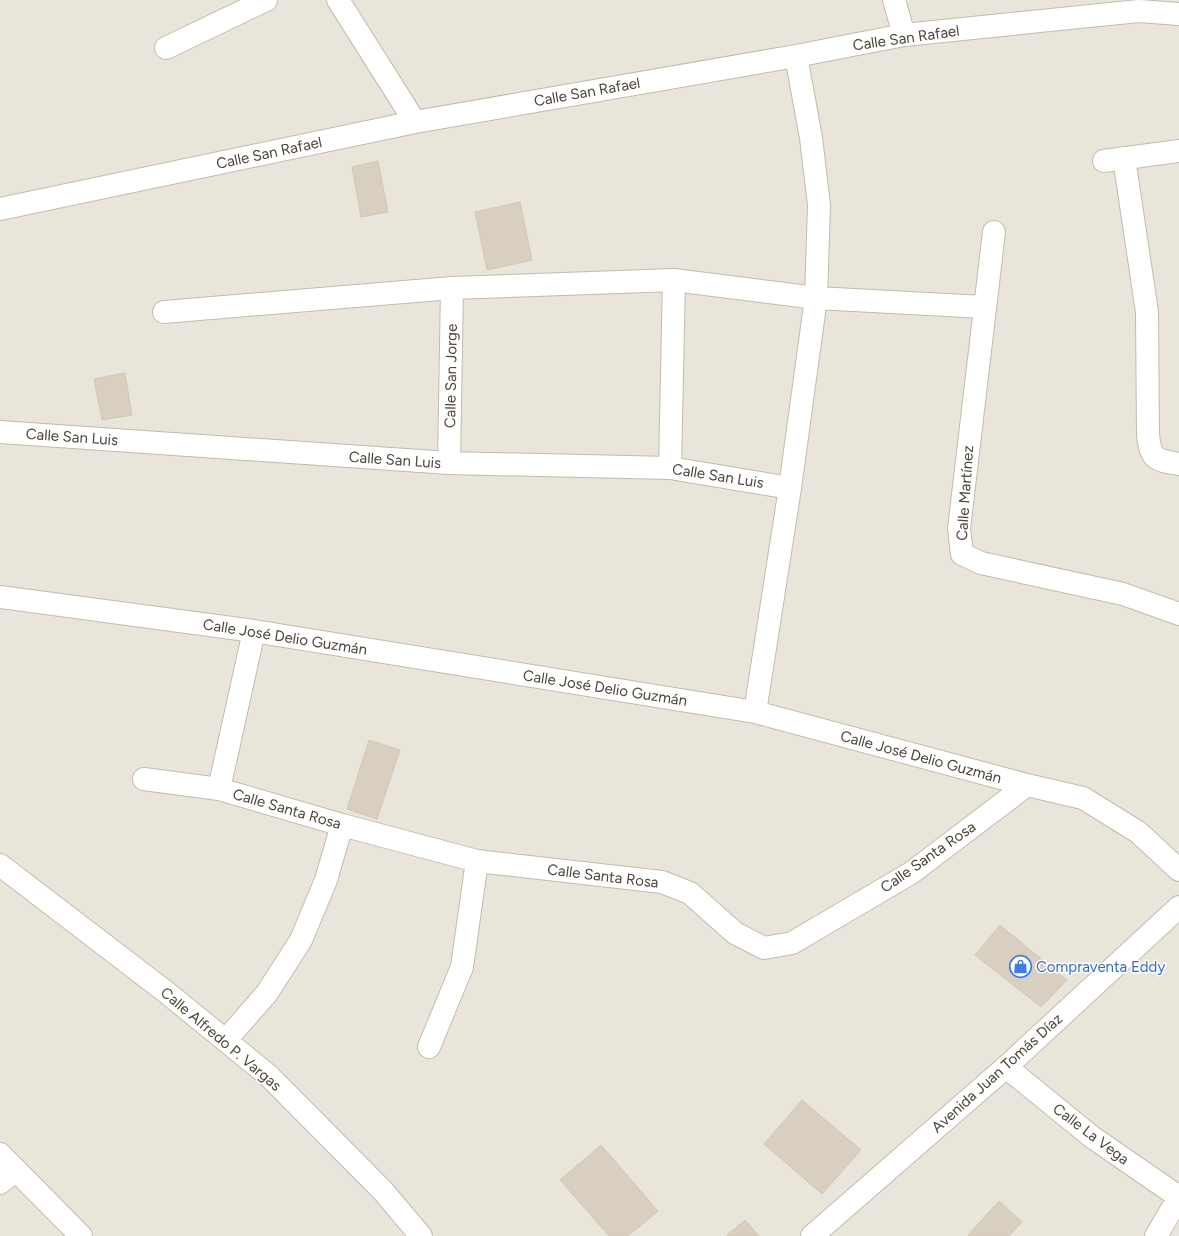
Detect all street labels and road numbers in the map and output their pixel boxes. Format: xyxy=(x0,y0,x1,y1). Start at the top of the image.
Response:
street label: Calle San Rafael xyxy=(851,22,961,54)
street label: Calle San Rafael xyxy=(532,74,642,110)
street label: Calle San Rafael xyxy=(215,133,323,173)
street label: Calle San Jorge xyxy=(441,324,461,428)
street label: Calle San Luis xyxy=(25,425,119,449)
street label: Calle Martínez xyxy=(953,445,977,541)
street label: Calle San Luis xyxy=(348,448,442,472)
street label: Calle San Luis xyxy=(671,460,765,492)
street label: Calle José Delio Guzmán xyxy=(202,615,368,659)
street label: Calle José Delio Guzmán xyxy=(522,666,688,710)
street label: Calle José Delio Guzmán xyxy=(839,727,1003,787)
street label: Calle Santa Rosa xyxy=(231,785,343,833)
street label: Calle Santa Rosa xyxy=(877,818,979,896)
street label: Calle Santa Rosa xyxy=(546,860,660,892)
street label: Calle Alfredo P. Vargas xyxy=(157,983,285,1095)
street label: Avenida Juan Tomás Díaz xyxy=(928,1010,1066,1136)
street label: Calle La Vega xyxy=(1049,1100,1133,1168)

